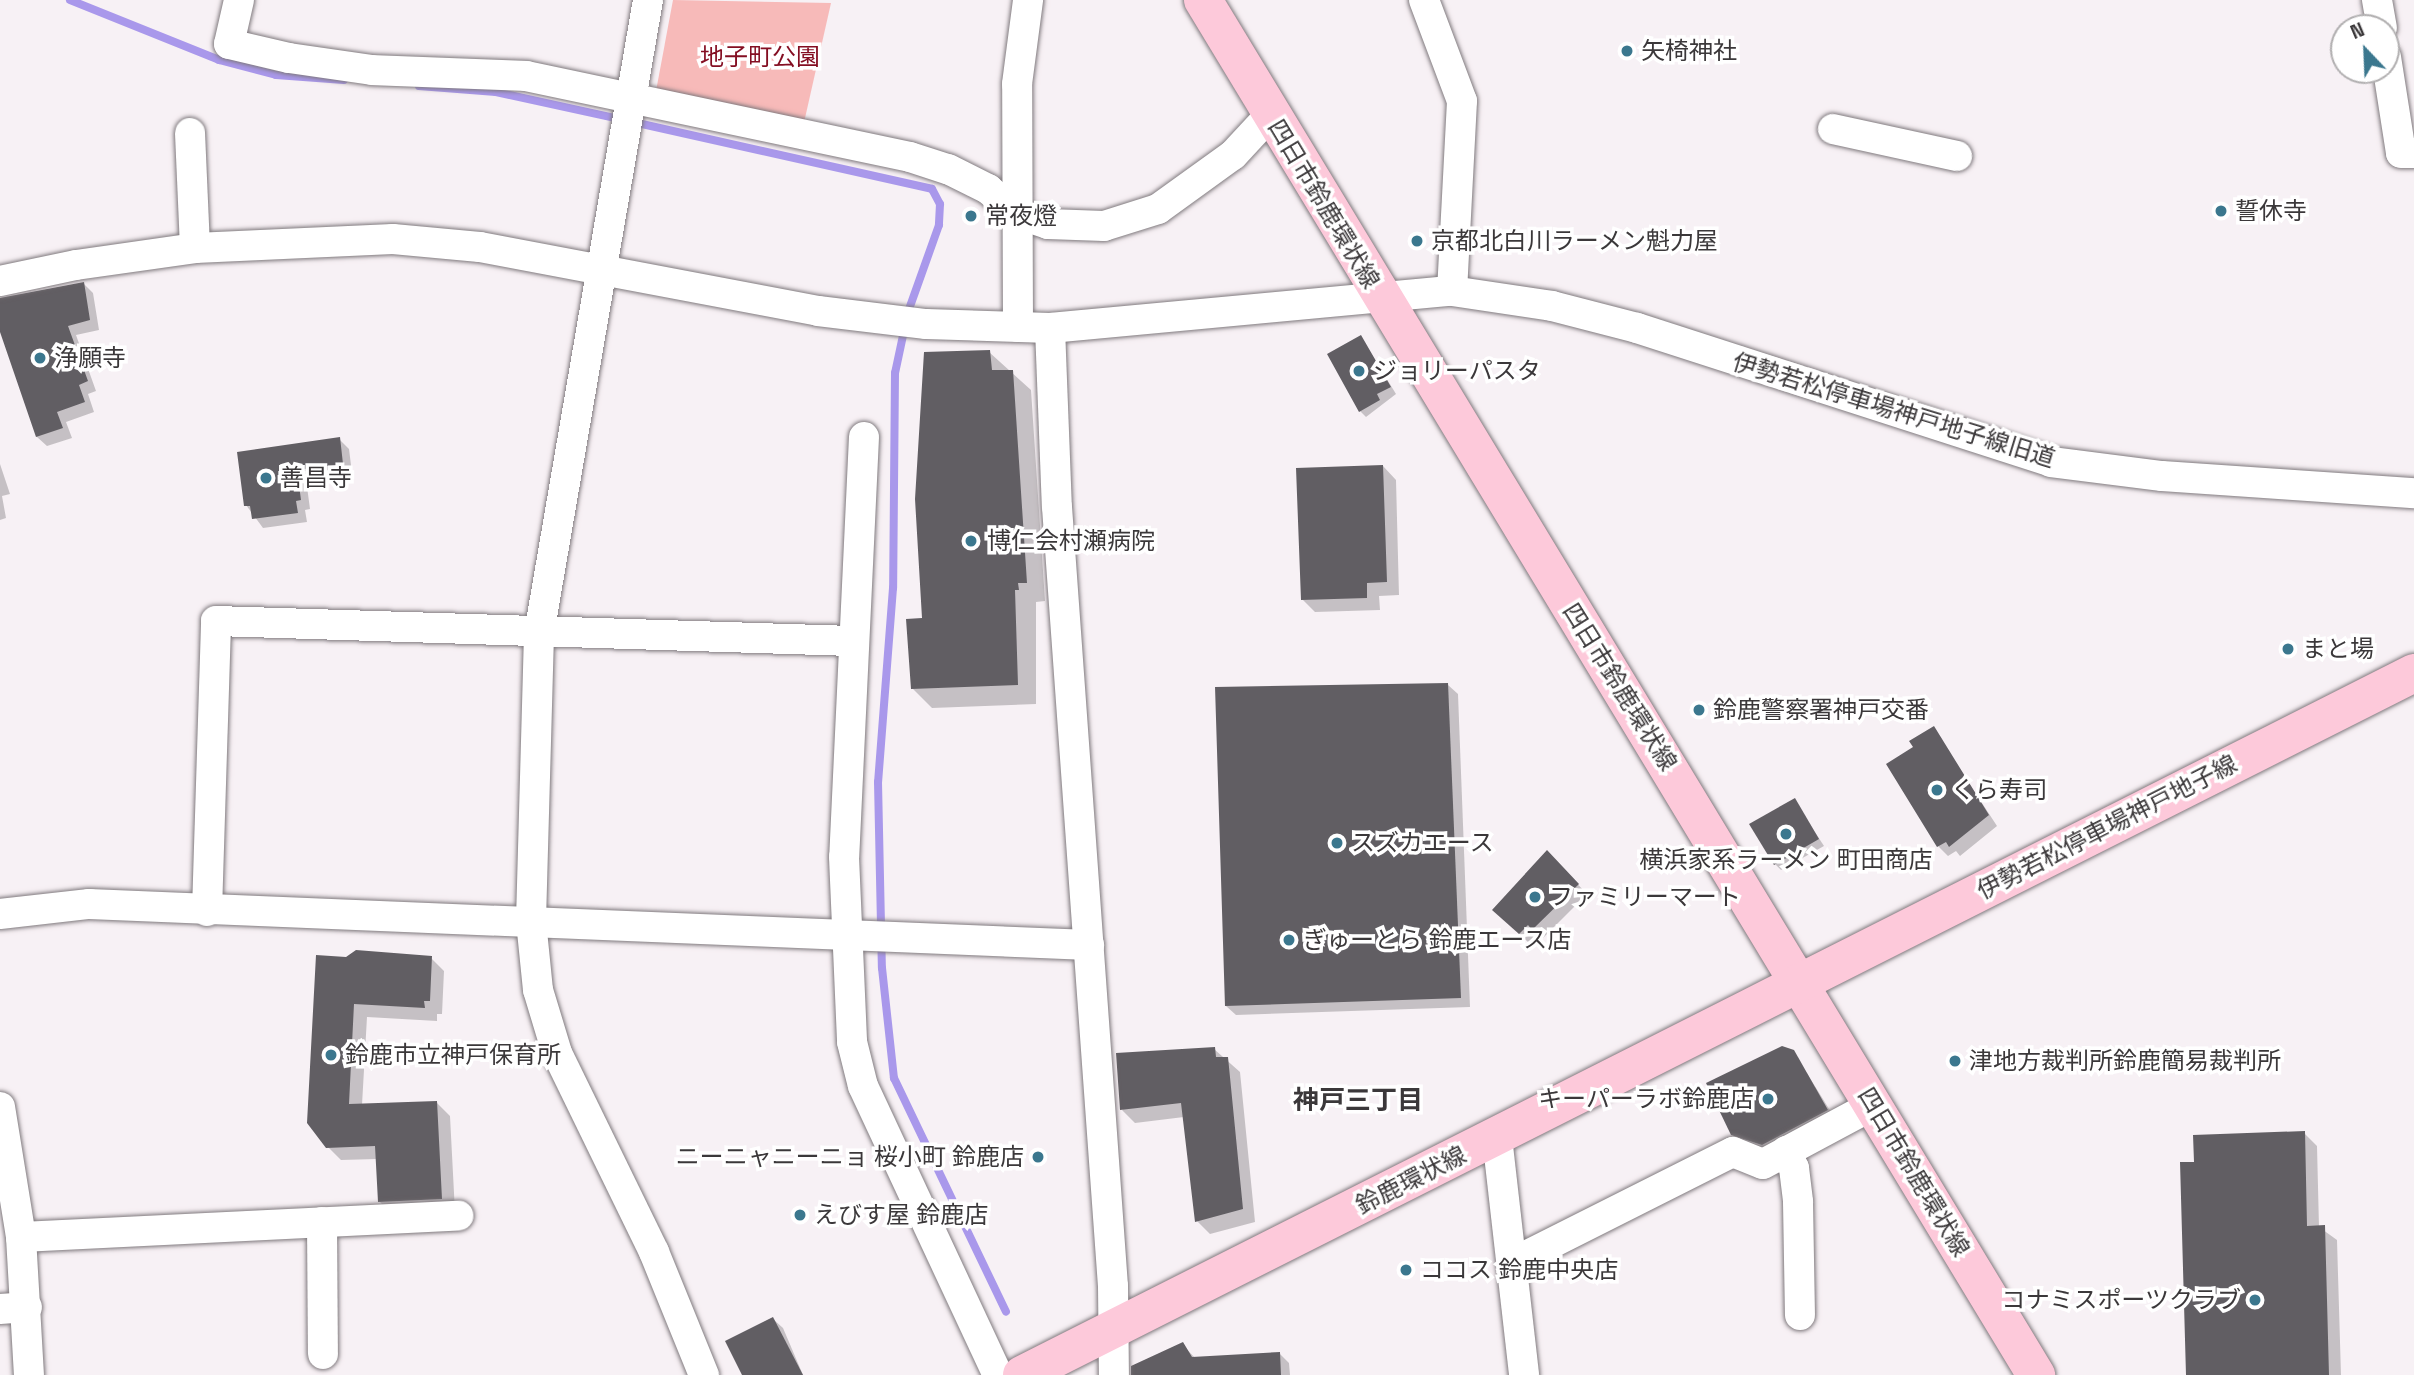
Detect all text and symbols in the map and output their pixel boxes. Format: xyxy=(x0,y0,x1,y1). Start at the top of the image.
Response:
north arrow xyxy=(2330,14,2400,84)
text: N xyxy=(2347,17,2368,45)
place label: 矢椅神社 xyxy=(1641,37,1737,65)
park label: 地子町公園 xyxy=(700,43,820,71)
marker: 矢椅神社 xyxy=(1619,43,1635,59)
street label: 四日市鈴鹿環状線 xyxy=(1262,114,1386,294)
place label: 誓休寺 xyxy=(2235,197,2307,225)
place label: 常夜燈 xyxy=(985,202,1057,230)
marker: 誓休寺 xyxy=(2213,203,2229,219)
marker: 常夜燈 xyxy=(963,208,979,224)
place label: 京都北白川ラーメン魁力屋 xyxy=(1431,227,1719,255)
marker: 京都北白川ラーメン魁力屋 xyxy=(1409,233,1425,249)
place label: 浄願寺 xyxy=(54,344,126,372)
street label: 伊勢若松停車場神戸地子線旧道 xyxy=(1729,347,2059,473)
marker: 浄願寺 xyxy=(32,350,48,366)
place label: ジョリーパスタ xyxy=(1373,357,1541,385)
marker: ジョリーパスタ xyxy=(1351,363,1367,379)
place label: 善昌寺 xyxy=(280,464,352,492)
marker: 善昌寺 xyxy=(258,470,274,486)
place label: 博仁会村瀬病院 xyxy=(987,527,1155,555)
marker: 博仁会村瀬病院 xyxy=(961,531,981,551)
street label: 四日市鈴鹿環状線 xyxy=(1557,598,1683,776)
place label: まと場 xyxy=(2302,635,2374,663)
marker: まと場 xyxy=(2280,641,2296,657)
place label: 鈴鹿警察署神戸交番 xyxy=(1713,696,1929,724)
marker: 鈴鹿警察署神戸交番 xyxy=(1691,702,1707,718)
street label: 伊勢若松停車場神戸地子線 xyxy=(1972,749,2242,905)
place label: くら寿司 xyxy=(1951,776,2047,804)
marker: くら寿司 xyxy=(1929,782,1945,798)
marker: 横浜家系ラーメン 町田商店 xyxy=(1778,826,1794,842)
place label: スズカエース xyxy=(1351,829,1495,857)
marker: スズカエース xyxy=(1329,835,1345,851)
place label: 横浜家系ラーメン 町田商店 xyxy=(1639,846,1933,874)
place label: ファミリーマート xyxy=(1549,883,1741,911)
marker: ファミリーマート xyxy=(1527,889,1543,905)
place label: ぎゅーとら 鈴鹿エース店 xyxy=(1303,926,1573,954)
marker: ぎゅーとら 鈴鹿エース店 xyxy=(1281,932,1297,948)
place label: 鈴鹿市立神戸保育所 xyxy=(345,1041,561,1069)
marker: 鈴鹿市立神戸保育所 xyxy=(323,1047,339,1063)
place label: 津地方裁判所鈴鹿簡易裁判所 xyxy=(1969,1047,2281,1075)
marker: 津地方裁判所鈴鹿簡易裁判所 xyxy=(1947,1053,1963,1069)
street label: 四日市鈴鹿環状線 xyxy=(1852,1082,1976,1262)
district label: 神戸三丁目 xyxy=(1293,1085,1423,1117)
place label: キーパーラボ鈴鹿店 xyxy=(1538,1085,1754,1113)
marker: キーパーラボ鈴鹿店 xyxy=(1760,1091,1776,1107)
street label: 鈴鹿環状線 xyxy=(1351,1140,1471,1220)
place label: ニーニャニーニョ 桜小町 鈴鹿店 xyxy=(676,1143,1024,1171)
marker: ニーニャニーニョ 桜小町 鈴鹿店 xyxy=(1030,1149,1046,1165)
place label: えびす屋 鈴鹿店 xyxy=(814,1201,988,1229)
marker: えびす屋 鈴鹿店 xyxy=(792,1207,808,1223)
place label: ココス 鈴鹿中央店 xyxy=(1420,1256,1618,1284)
marker: ココス 鈴鹿中央店 xyxy=(1398,1262,1414,1278)
place label: コナミスポーツクラブ xyxy=(2001,1286,2241,1314)
marker: コナミスポーツクラブ xyxy=(2247,1292,2263,1308)

